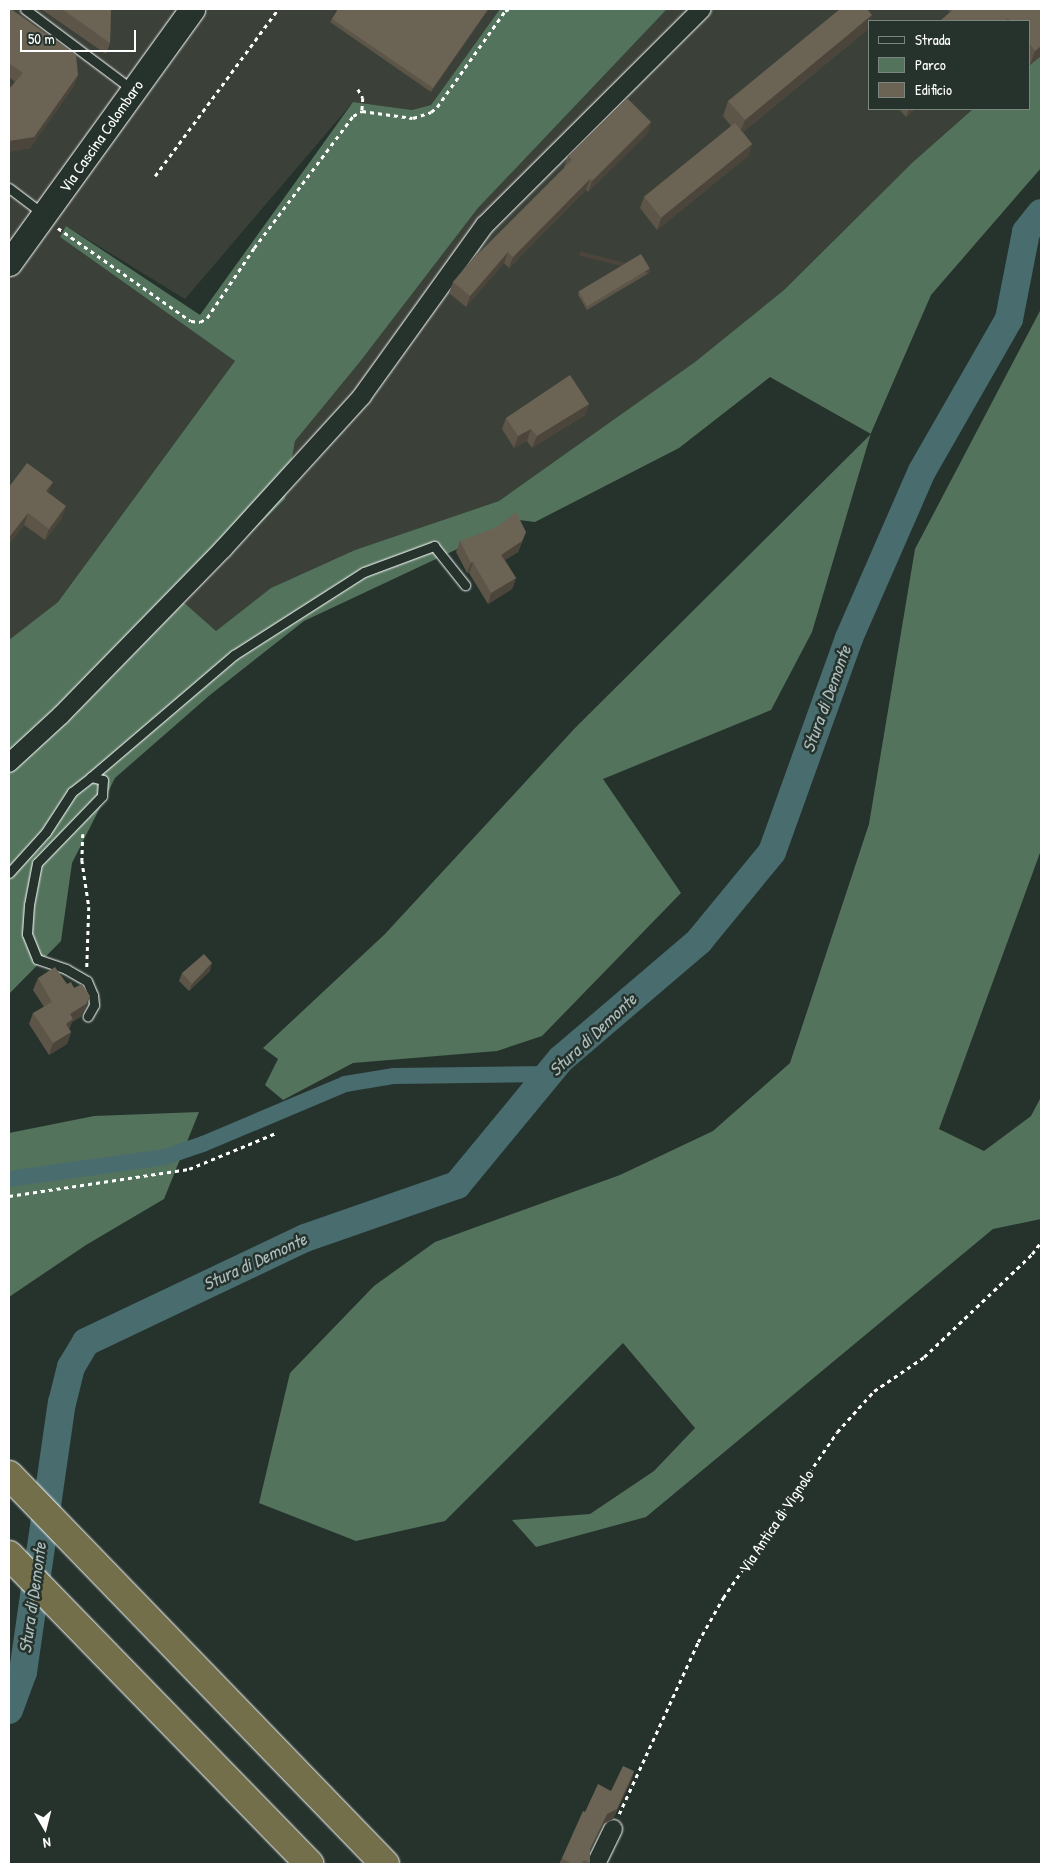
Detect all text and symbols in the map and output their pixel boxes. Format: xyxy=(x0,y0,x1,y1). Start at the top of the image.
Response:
scale bar xyxy=(22,20,139,52)
legend xyxy=(868,20,1030,110)
text: 50 m xyxy=(28,28,55,49)
text: Strada xyxy=(915,29,950,50)
text: Parco xyxy=(915,54,946,75)
street label: Via Cascina Colombaro xyxy=(55,76,147,196)
text: Edificio xyxy=(915,79,952,100)
water label: Stura di Demonte xyxy=(798,643,856,755)
water label: Stura di Demonte xyxy=(545,989,641,1081)
water label: Stura di Demonte xyxy=(200,1229,310,1295)
street label: Via Antica di Vignolo xyxy=(734,1466,818,1576)
water label: Stura di Demonte xyxy=(15,1541,51,1655)
north arrow xyxy=(20,1803,70,1853)
text: N xyxy=(42,1833,52,1853)

